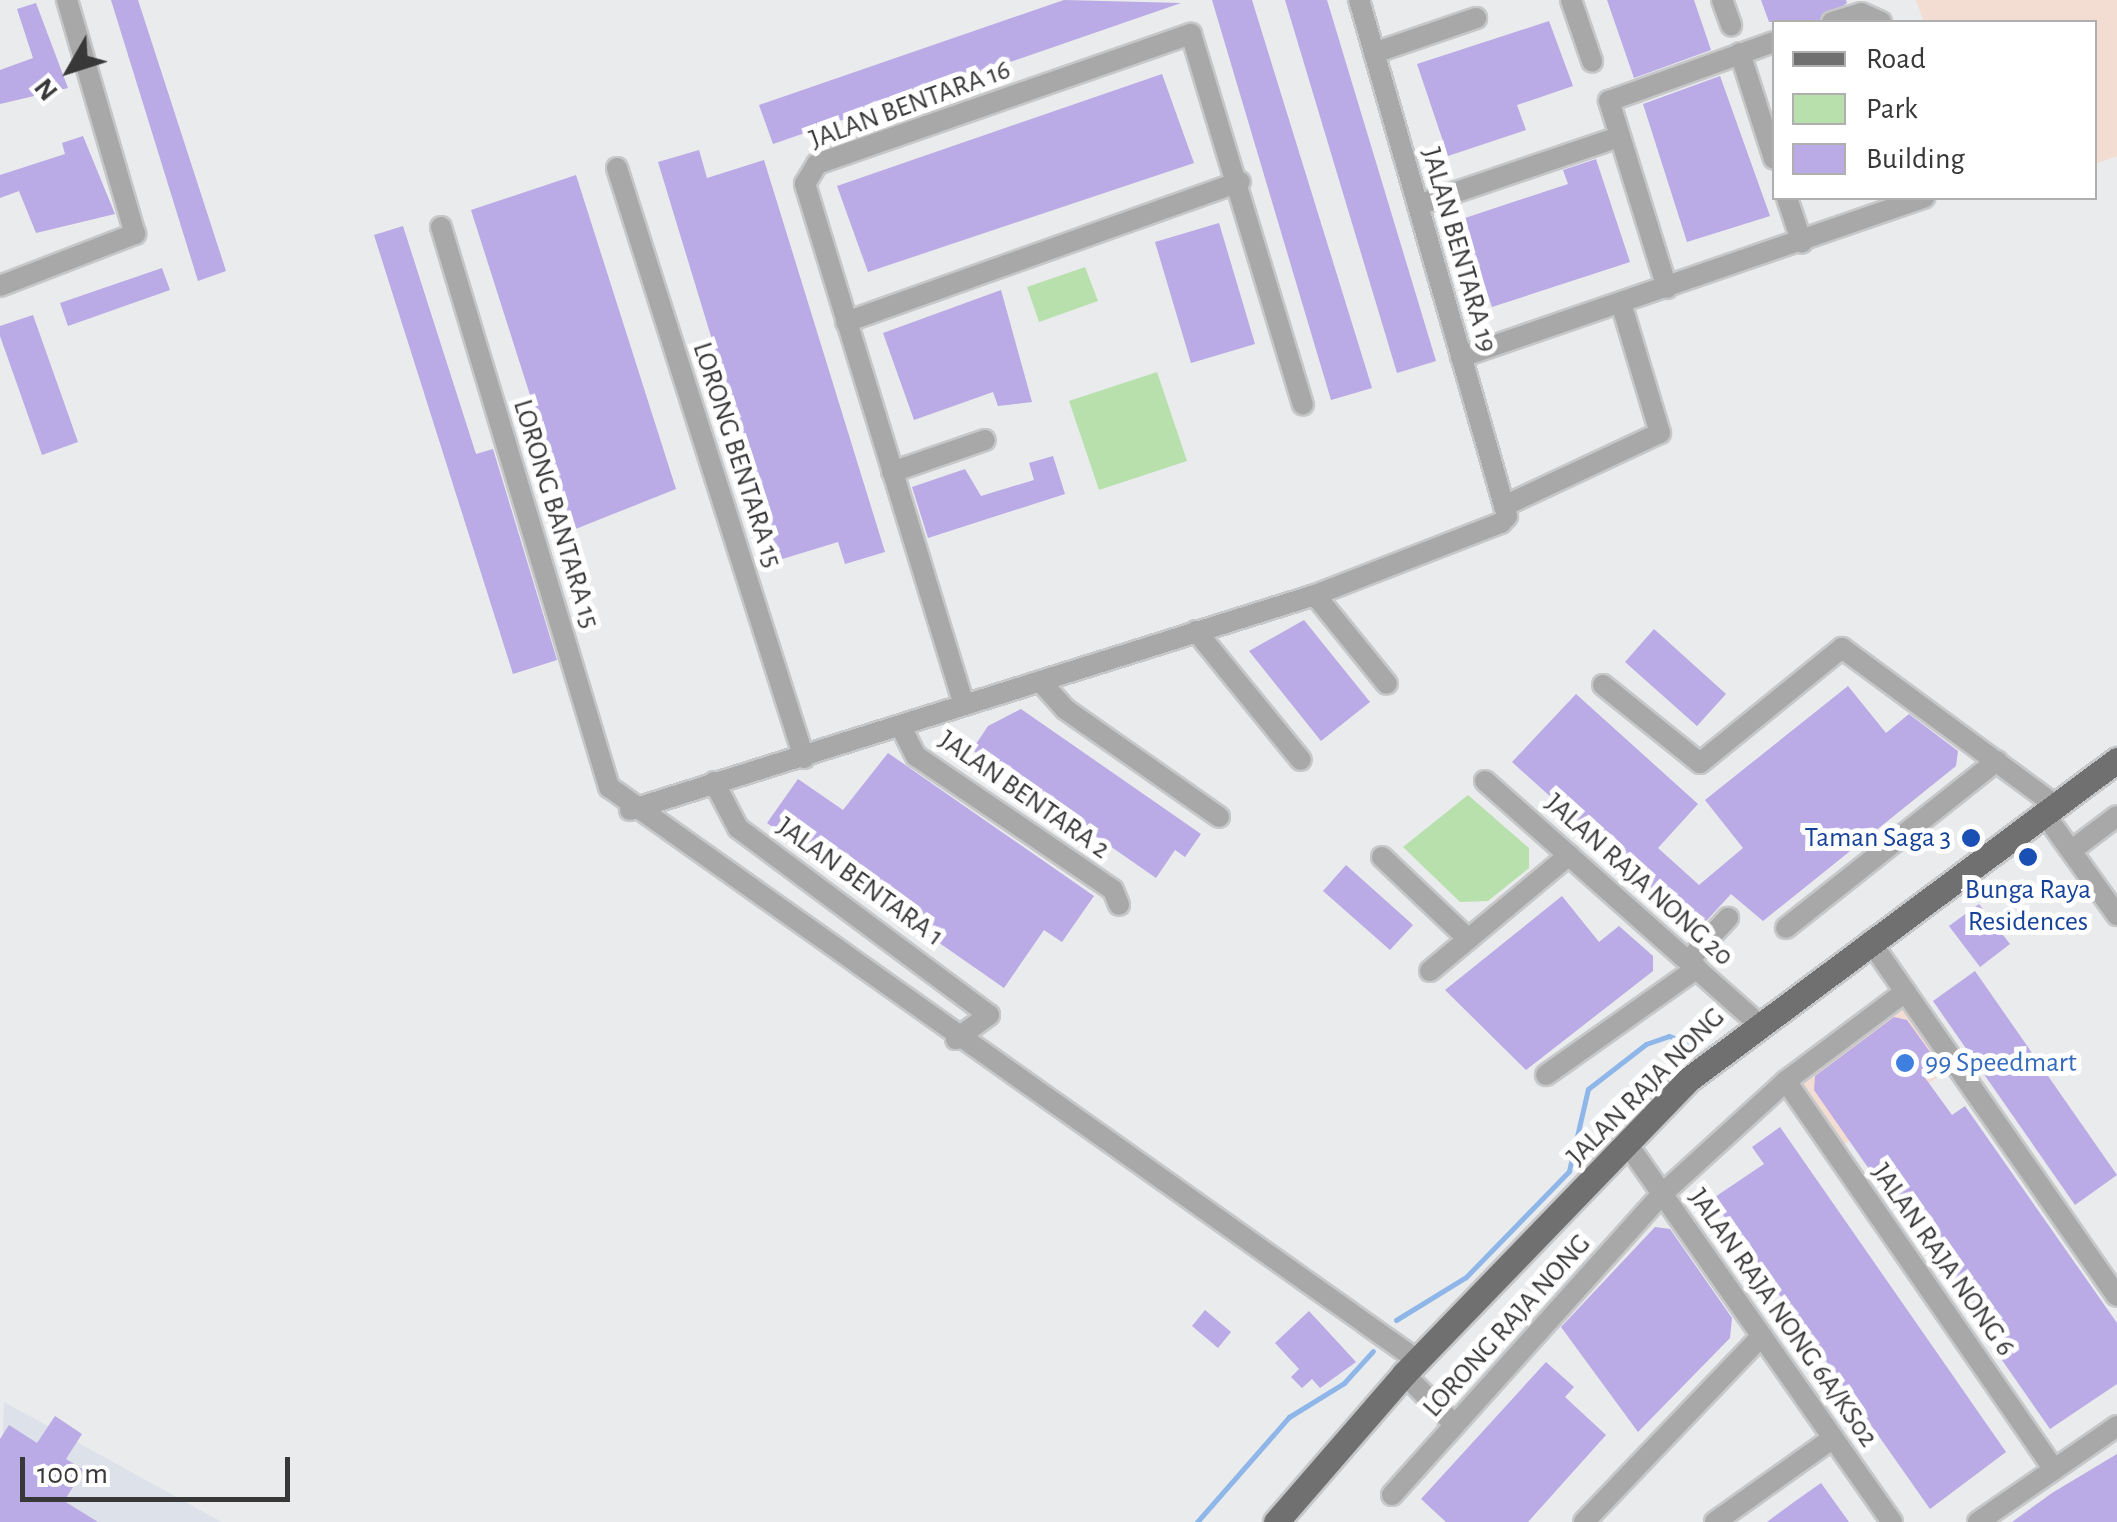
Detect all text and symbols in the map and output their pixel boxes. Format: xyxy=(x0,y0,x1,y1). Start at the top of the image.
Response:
north arrow xyxy=(20,20,120,120)
legend xyxy=(1772,20,2097,200)
text: Road xyxy=(1866,44,1926,74)
street label: JALAN BENTARA 16 xyxy=(805,53,1015,157)
text: N xyxy=(30,73,64,105)
text: Park xyxy=(1866,94,1918,124)
street label: JALAN BENTARA 19 xyxy=(1414,144,1504,356)
text: Building xyxy=(1866,144,1965,174)
street label: LORONG BENTARA 15 xyxy=(685,338,789,572)
street label: LORONG BANTARA 15 xyxy=(505,396,607,632)
street label: JALAN BENTARA 2 xyxy=(932,724,1116,866)
street label: JALAN RAJA NONG 20 xyxy=(1538,787,1740,973)
street label: JALAN BENTARA 1 xyxy=(770,810,950,954)
place label: Taman Saga 3 xyxy=(1804,821,1951,855)
marker: Taman Saga 3 xyxy=(1960,827,1982,849)
marker: Bunga Raya Residences xyxy=(2017,846,2039,868)
place label: Bunga Raya Residences xyxy=(1965,873,2091,939)
street label: JALAN RAJA NONG xyxy=(1560,1001,1732,1173)
place label: 99 Speedmart xyxy=(1925,1046,2077,1080)
marker: 99 Speedmart xyxy=(1894,1052,1916,1074)
street label: JALAN RAJA NONG 6 xyxy=(1864,1157,2022,1363)
street label: JALAN RAJA NONG 6A/KS02 xyxy=(1681,1182,1885,1454)
street label: LORONG RAJA NONG xyxy=(1416,1228,1598,1424)
scale bar xyxy=(25,1437,295,1499)
text: 100 m xyxy=(37,1459,108,1489)

